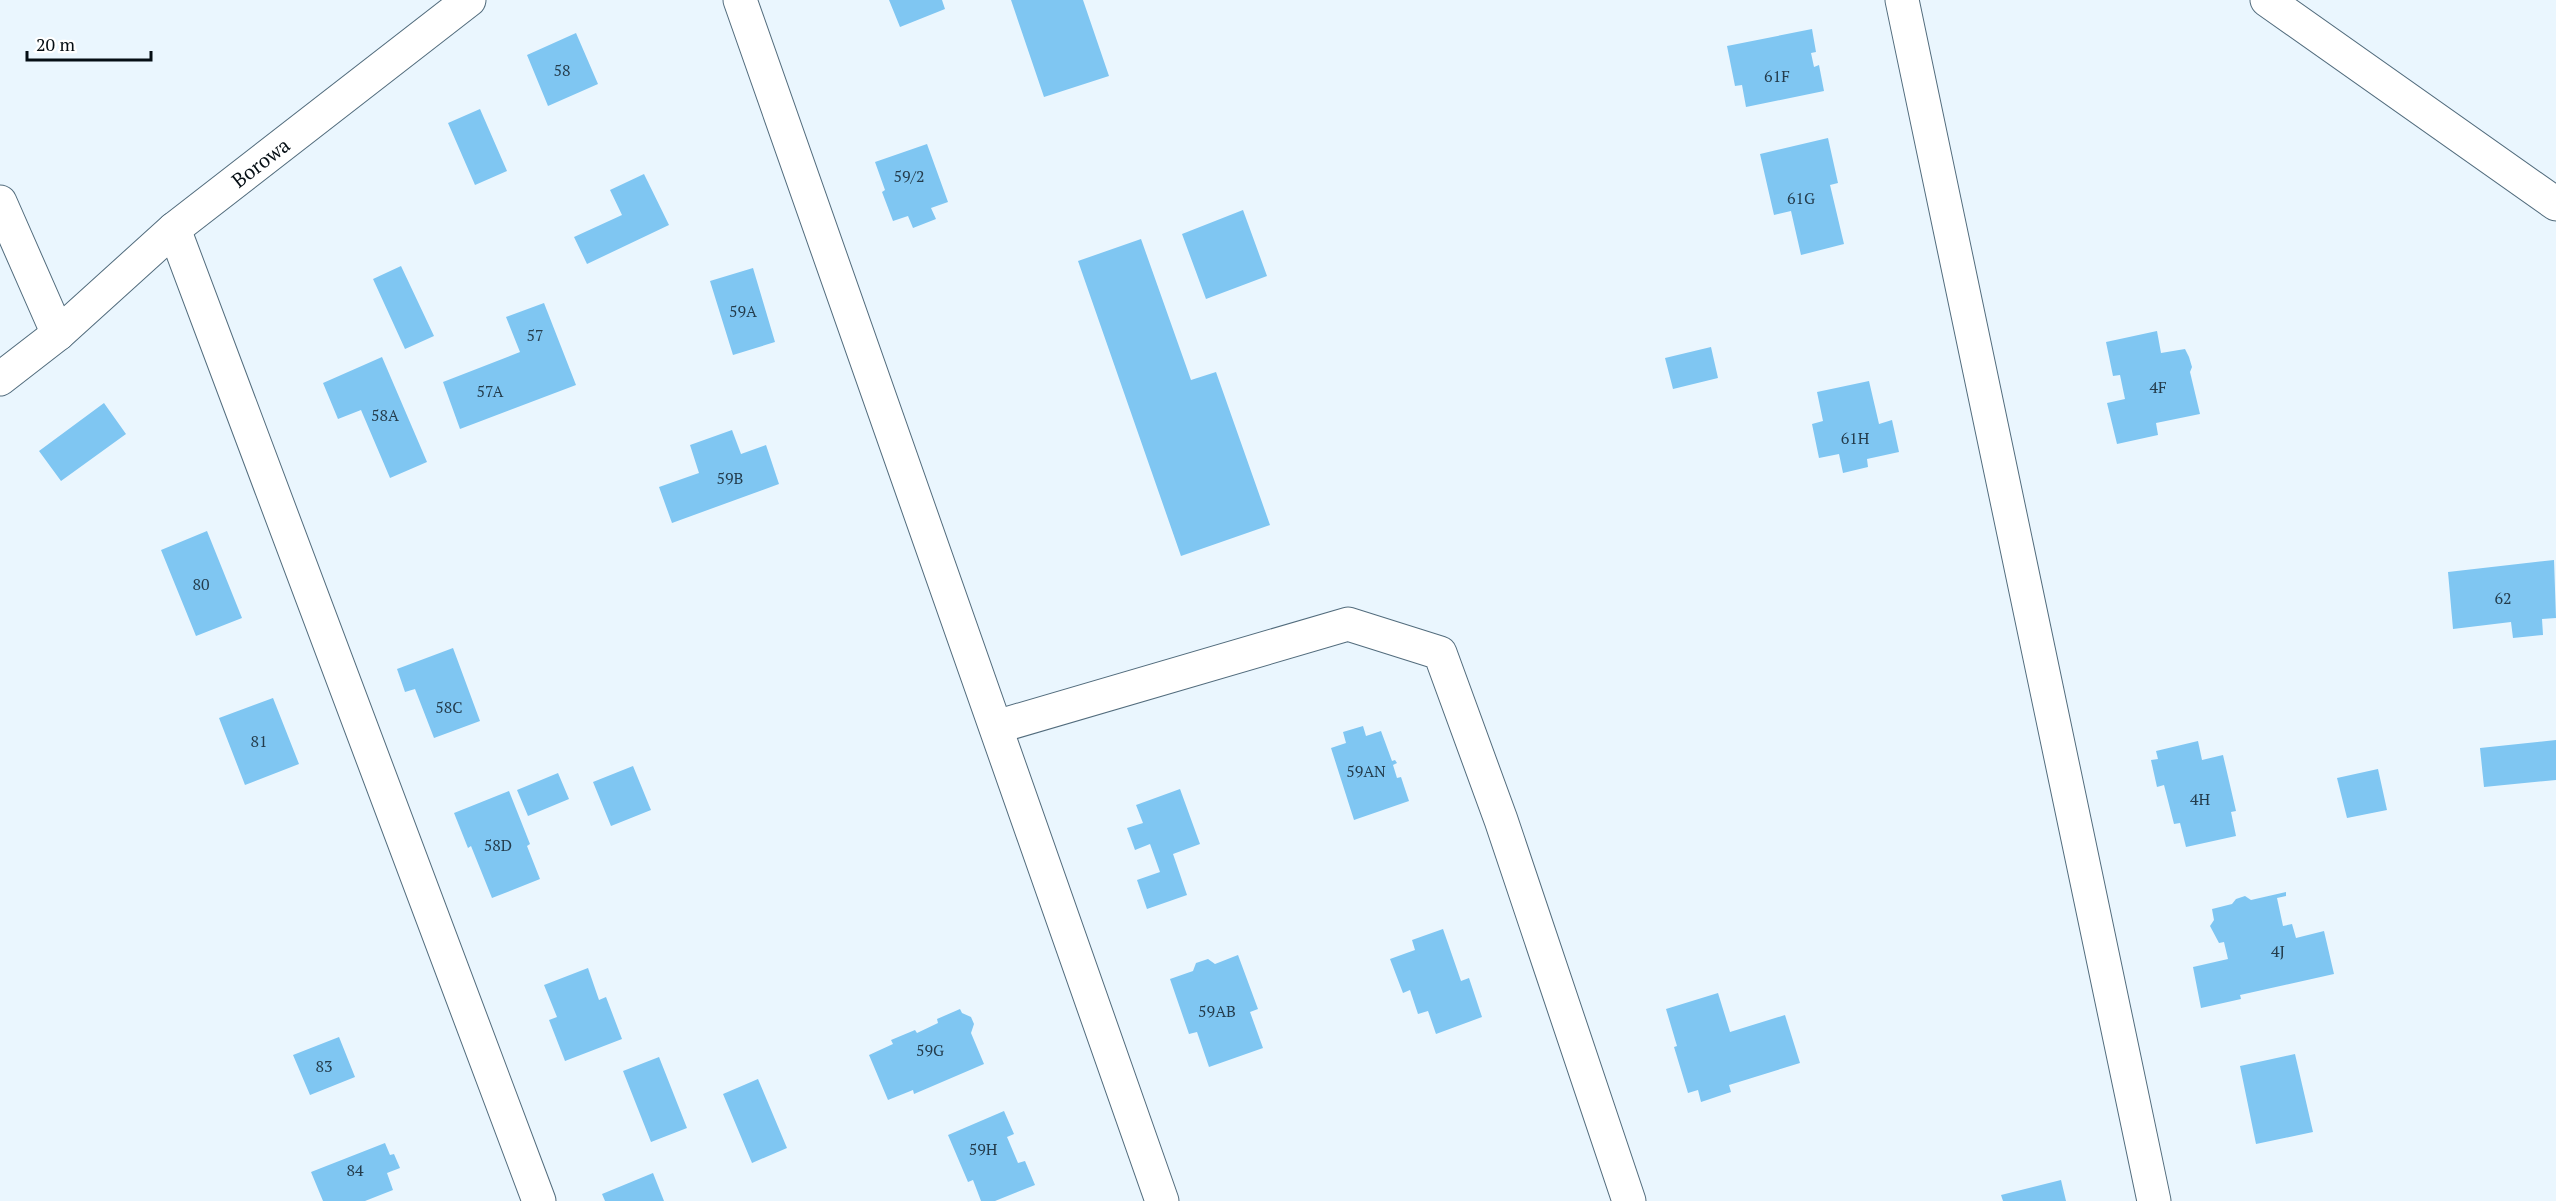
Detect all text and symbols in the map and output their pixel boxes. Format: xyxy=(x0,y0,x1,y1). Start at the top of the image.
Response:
scale bar xyxy=(27,24,152,62)
text: 20 m xyxy=(36,32,76,56)
house number: 58 xyxy=(553,59,571,81)
house number: 61F xyxy=(1764,65,1790,87)
street label: Borowa xyxy=(226,131,295,193)
house number: 59/2 xyxy=(893,165,925,187)
house number: 61G xyxy=(1787,187,1815,209)
house number: 59A xyxy=(729,300,757,322)
house number: 57 xyxy=(526,324,544,346)
house number: 4F xyxy=(2149,376,2167,398)
house number: 57A xyxy=(477,380,504,402)
house number: 58A xyxy=(371,404,399,426)
house number: 61H xyxy=(1841,427,1870,449)
house number: 59B xyxy=(717,467,743,489)
house number: 80 xyxy=(192,573,210,595)
house number: 62 xyxy=(2494,587,2512,609)
house number: 58C xyxy=(435,696,463,718)
house number: 81 xyxy=(250,730,268,752)
house number: 59AN xyxy=(1346,760,1386,782)
house number: 4H xyxy=(2190,788,2210,810)
house number: 58D xyxy=(484,834,512,856)
house number: 4J xyxy=(2271,940,2285,962)
house number: 59AB xyxy=(1198,1000,1236,1022)
house number: 59G xyxy=(916,1039,944,1061)
house number: 83 xyxy=(315,1055,333,1077)
house number: 59H xyxy=(969,1138,998,1160)
house number: 84 xyxy=(346,1159,364,1181)

